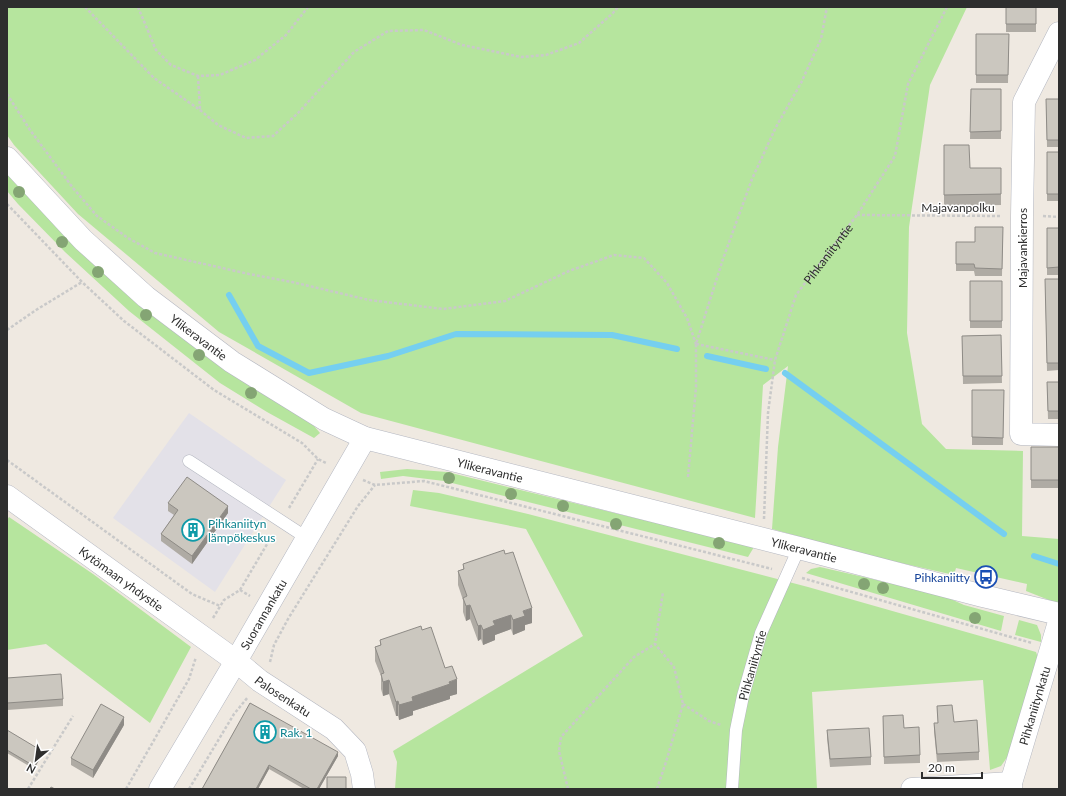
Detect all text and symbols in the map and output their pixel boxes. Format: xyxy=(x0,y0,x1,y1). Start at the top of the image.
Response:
street label: Majavanpolku xyxy=(921,200,995,215)
street label: Majavankierros xyxy=(1015,208,1030,288)
street label: Pihkaniityntie xyxy=(800,220,855,287)
street label: Ylikeravantie xyxy=(167,311,230,363)
street label: Ylikeravantie xyxy=(455,454,525,485)
place label: Pihkaniityn lämpökeskus xyxy=(208,516,275,545)
building icon: Pihkaniityn lämpökeskus xyxy=(180,517,206,543)
street label: Ylikeravantie xyxy=(769,534,839,565)
street label: Kytömaan yhdystie xyxy=(76,543,167,614)
bus stop icon: Pihkaniitty xyxy=(973,564,999,590)
place label: Pihkaniitty xyxy=(914,570,971,585)
street label: Suorannankatu xyxy=(237,576,289,652)
street label: Pihkaniityntie xyxy=(735,628,769,701)
street label: Pihkaniitynkatu xyxy=(1015,664,1053,747)
street label: Palosenkatu xyxy=(252,672,314,720)
building icon: Rak. 1 xyxy=(252,719,278,745)
place label: Rak. 1 xyxy=(280,725,312,740)
north arrow xyxy=(16,740,56,780)
scale bar xyxy=(922,754,982,780)
text: 20 m xyxy=(928,760,955,775)
text: N xyxy=(24,761,38,777)

